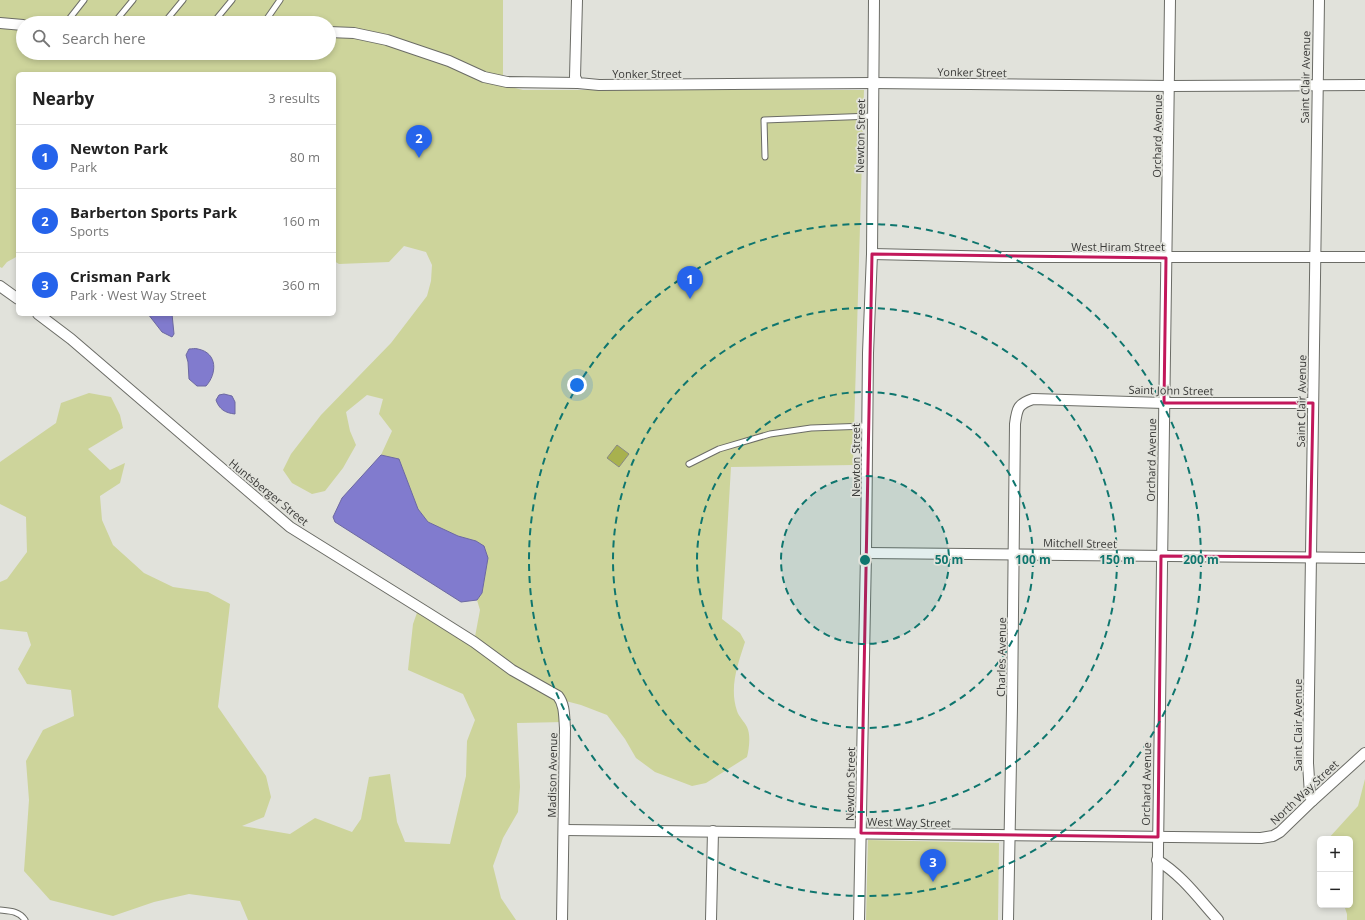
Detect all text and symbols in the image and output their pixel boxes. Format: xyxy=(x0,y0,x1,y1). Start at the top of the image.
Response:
search box xyxy=(16,16,336,60)
icon: search xyxy=(30,27,52,49)
text: Search here xyxy=(62,28,146,48)
street label: Saint Clair Avenue xyxy=(1297,31,1313,123)
street label: Yonker Street xyxy=(937,64,1007,80)
street label: Yonker Street xyxy=(612,66,682,81)
text: Nearby xyxy=(32,87,94,110)
text: 3 results xyxy=(268,89,320,107)
street label: Orchard Avenue xyxy=(1149,94,1165,178)
street label: Newton Street xyxy=(852,99,868,173)
pin: 2 xyxy=(406,125,432,158)
text: Newton Park xyxy=(70,138,168,158)
text: 1 xyxy=(41,148,49,166)
text: 80 m xyxy=(290,148,320,166)
text: Park xyxy=(70,158,97,176)
text: Barberton Sports Park xyxy=(70,202,237,222)
text: 2 xyxy=(41,212,49,230)
text: 160 m xyxy=(282,212,320,230)
text: Sports xyxy=(70,222,109,240)
street label: West Hiram Street xyxy=(1071,239,1165,254)
text: Crisman Park xyxy=(70,266,171,286)
pin: 1 xyxy=(677,266,703,299)
text: 3 xyxy=(41,276,49,294)
text: 360 m xyxy=(282,276,320,294)
text: Park · West Way Street xyxy=(70,286,206,304)
street label: Saint Clair Avenue xyxy=(1293,355,1309,447)
your location xyxy=(567,375,587,395)
street label: Saint John Street xyxy=(1128,382,1214,398)
street label: Orchard Avenue xyxy=(1143,418,1159,502)
street label: Newton Street xyxy=(848,423,863,497)
street label: Huntsberger Street xyxy=(226,455,312,529)
street label: Mitchell Street xyxy=(1043,535,1117,551)
text: 50 m xyxy=(935,551,963,568)
text: 100 m xyxy=(1015,551,1051,568)
text: 150 m xyxy=(1099,551,1135,568)
text: 200 m xyxy=(1183,551,1219,568)
centre of rings xyxy=(858,553,872,567)
street label: Charles Avenue xyxy=(993,617,1009,697)
street label: Saint Clair Avenue xyxy=(1290,679,1305,771)
street label: Madison Avenue xyxy=(544,732,560,818)
street label: Orchard Avenue xyxy=(1138,742,1154,826)
street label: Newton Street xyxy=(842,747,858,821)
street label: North Way Street xyxy=(1267,756,1341,828)
street label: West Way Street xyxy=(867,814,951,830)
map controls xyxy=(1317,836,1353,908)
button: + xyxy=(1317,836,1353,872)
pin: 3 xyxy=(920,849,946,882)
button: − xyxy=(1317,872,1353,908)

